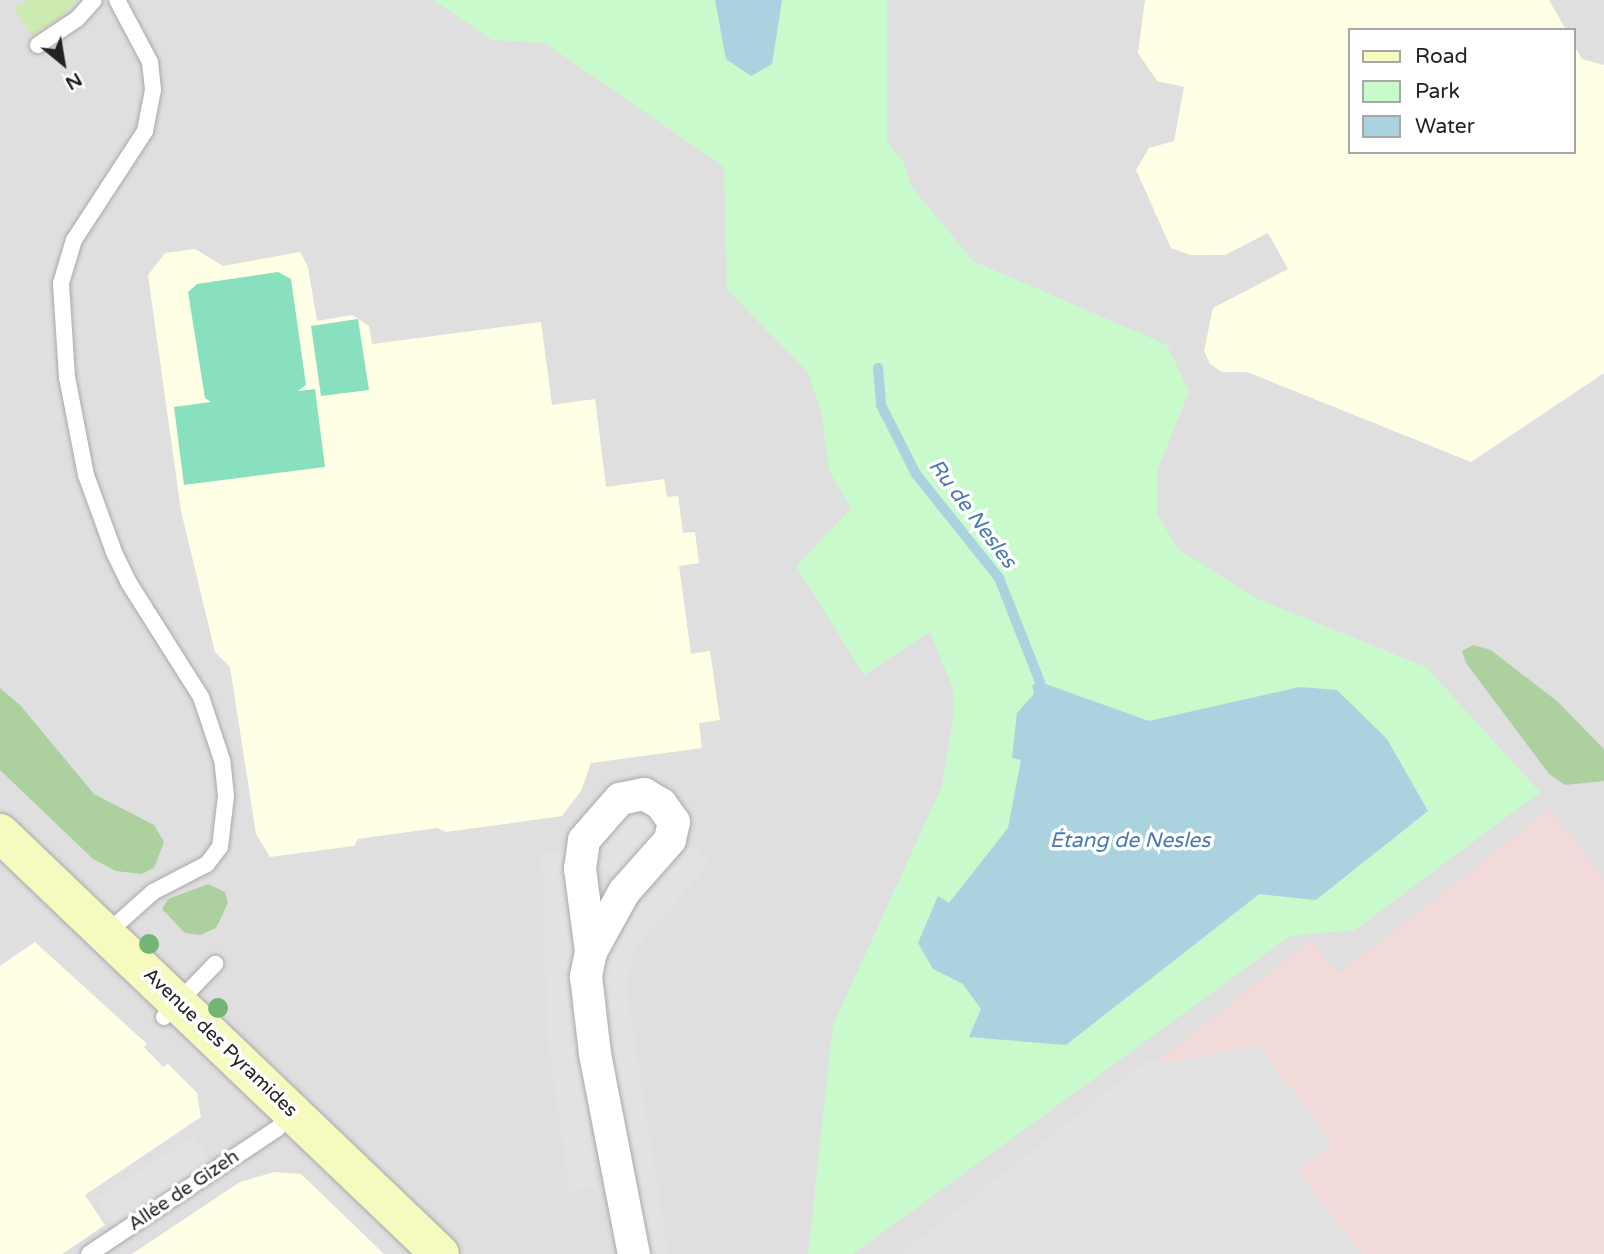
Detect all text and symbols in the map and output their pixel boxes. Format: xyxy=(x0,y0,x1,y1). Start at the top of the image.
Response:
north arrow xyxy=(28,28,98,98)
legend xyxy=(1348,28,1576,154)
text: Road xyxy=(1415,44,1468,69)
text: N xyxy=(61,68,86,95)
text: Park xyxy=(1415,79,1460,104)
text: Water xyxy=(1415,114,1475,139)
water label: Ru de Nesles xyxy=(923,455,1021,573)
water label: Étang de Nesles xyxy=(1050,828,1210,854)
street label: Avenue des Pyramides xyxy=(138,964,302,1122)
street label: Allée de Gizeh xyxy=(124,1146,244,1236)

